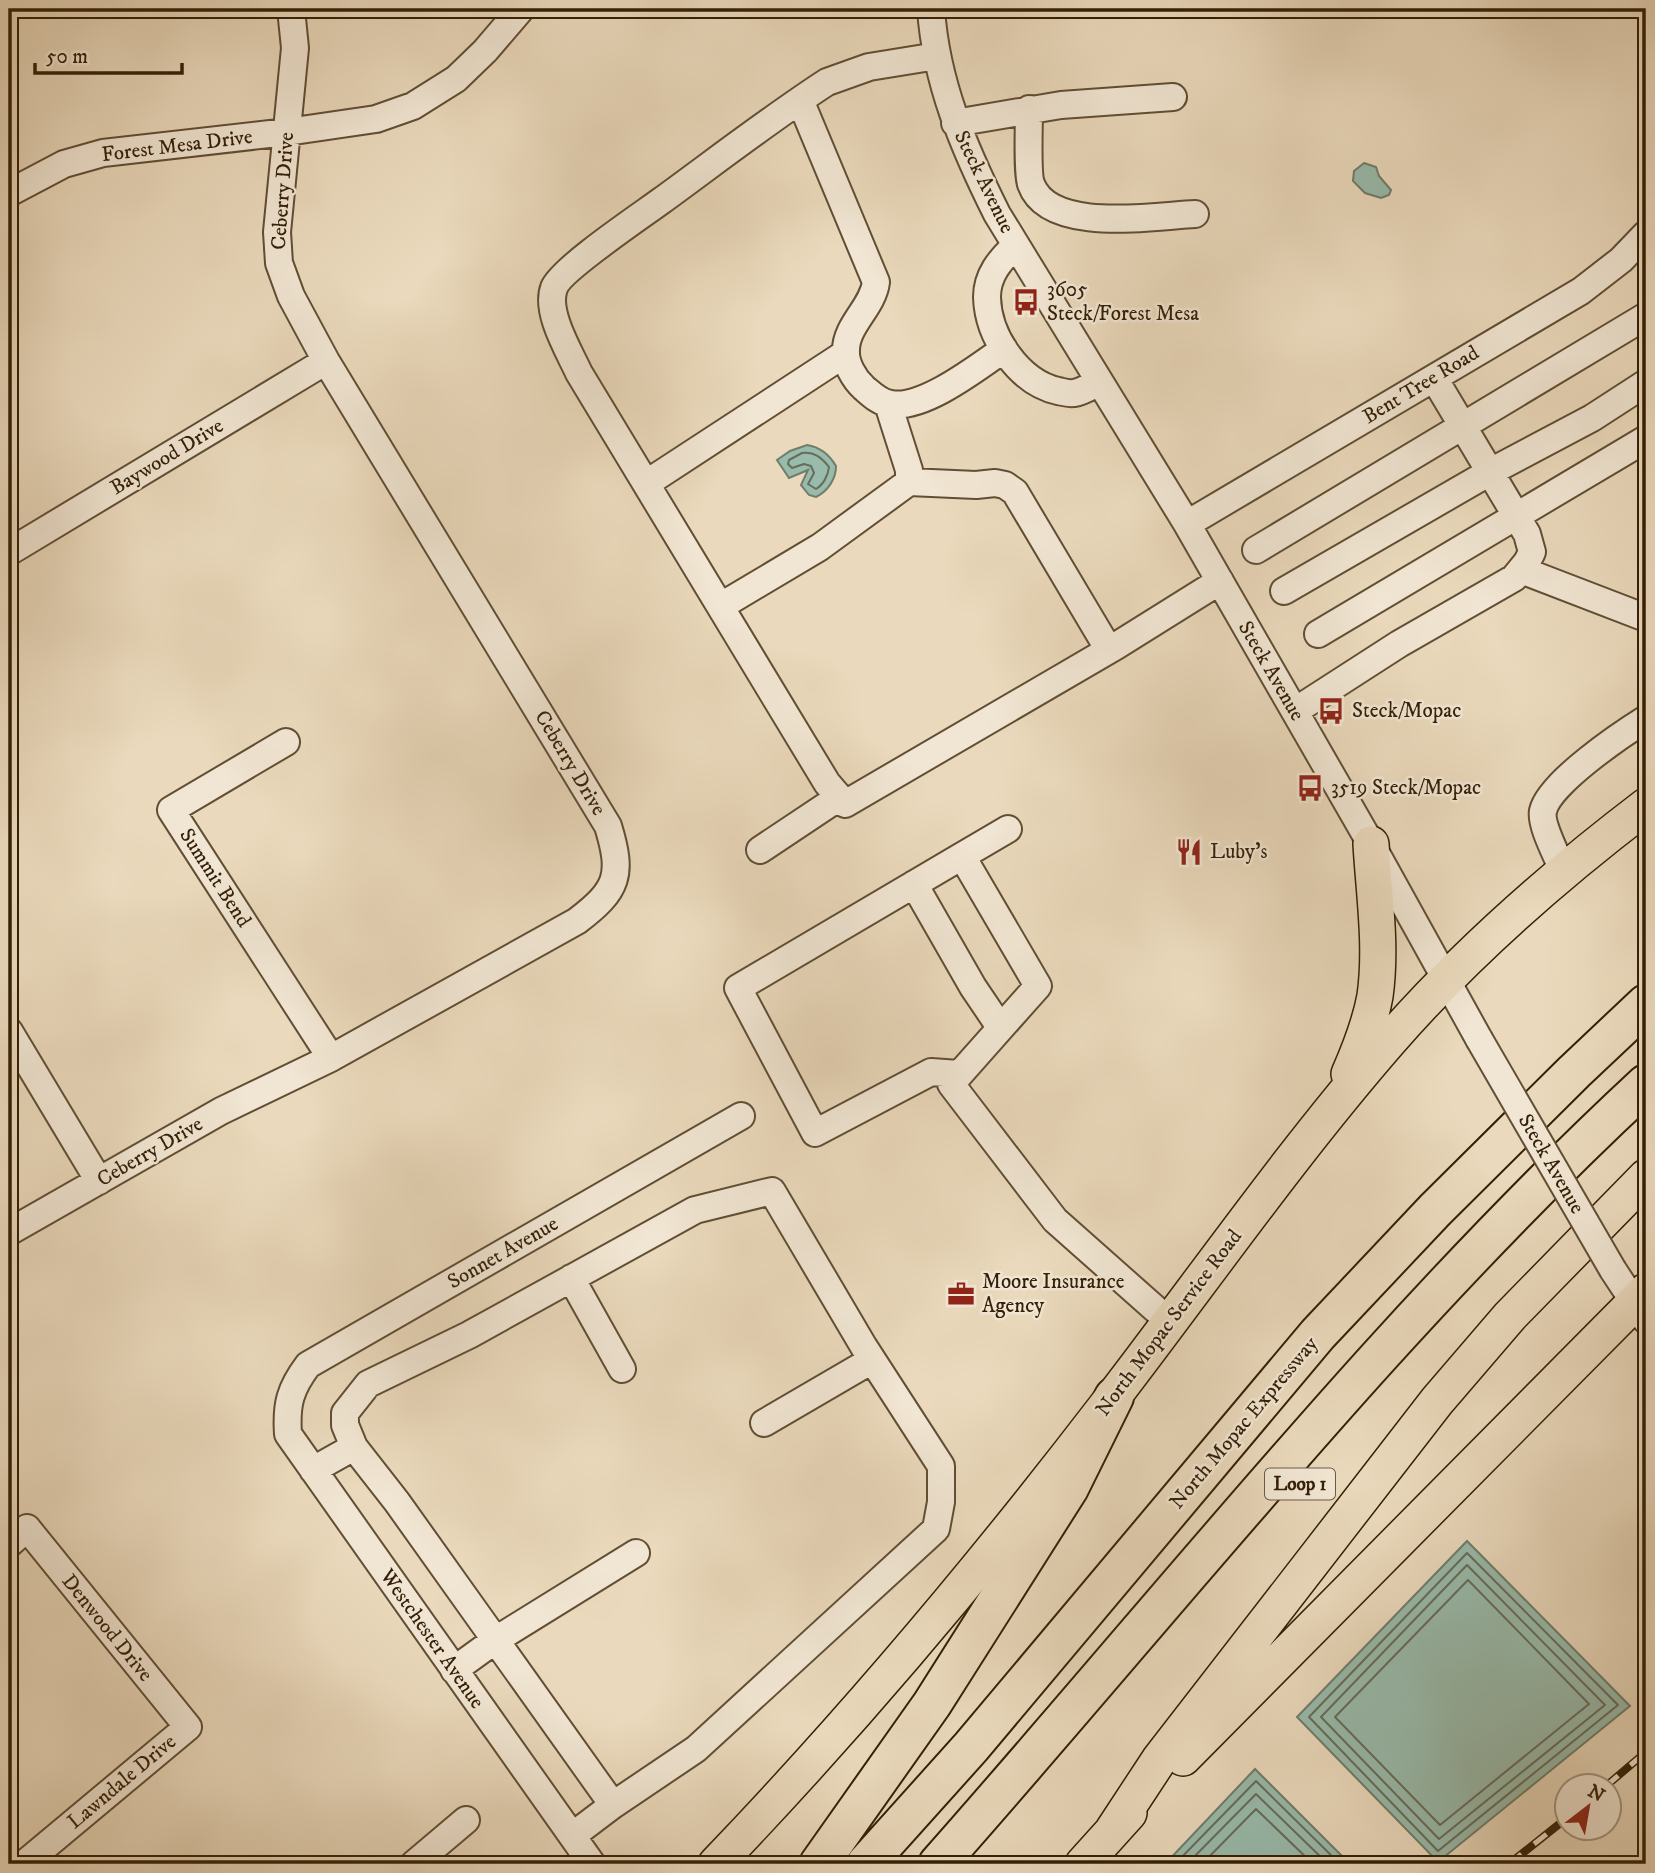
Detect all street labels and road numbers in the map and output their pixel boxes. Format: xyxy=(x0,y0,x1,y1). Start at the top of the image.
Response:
street label: Forest Mesa Drive xyxy=(100,124,254,168)
street label: Steck Avenue xyxy=(948,126,1020,238)
street label: Ceberry Drive xyxy=(266,131,300,251)
street label: Bent Tree Road xyxy=(1358,340,1484,430)
street label: Baywood Drive xyxy=(106,413,229,501)
street label: Steck Avenue xyxy=(1232,616,1310,726)
street label: Ceberry Drive xyxy=(528,706,612,821)
street label: Summit Bend xyxy=(173,824,257,933)
street label: Steck Avenue xyxy=(1512,1109,1590,1219)
street label: Ceberry Drive xyxy=(92,1111,208,1193)
street label: Sonnet Avenue xyxy=(443,1211,563,1295)
street label: North Mopac Service Road xyxy=(1090,1224,1248,1422)
street label: North Mopac Expressway xyxy=(1164,1331,1325,1515)
road number: Loop 1 xyxy=(1265,1468,1335,1500)
street label: Westchester Avenue xyxy=(374,1563,490,1714)
street label: Denwood Drive xyxy=(56,1569,158,1687)
street label: Lawndale Drive xyxy=(62,1729,182,1835)

